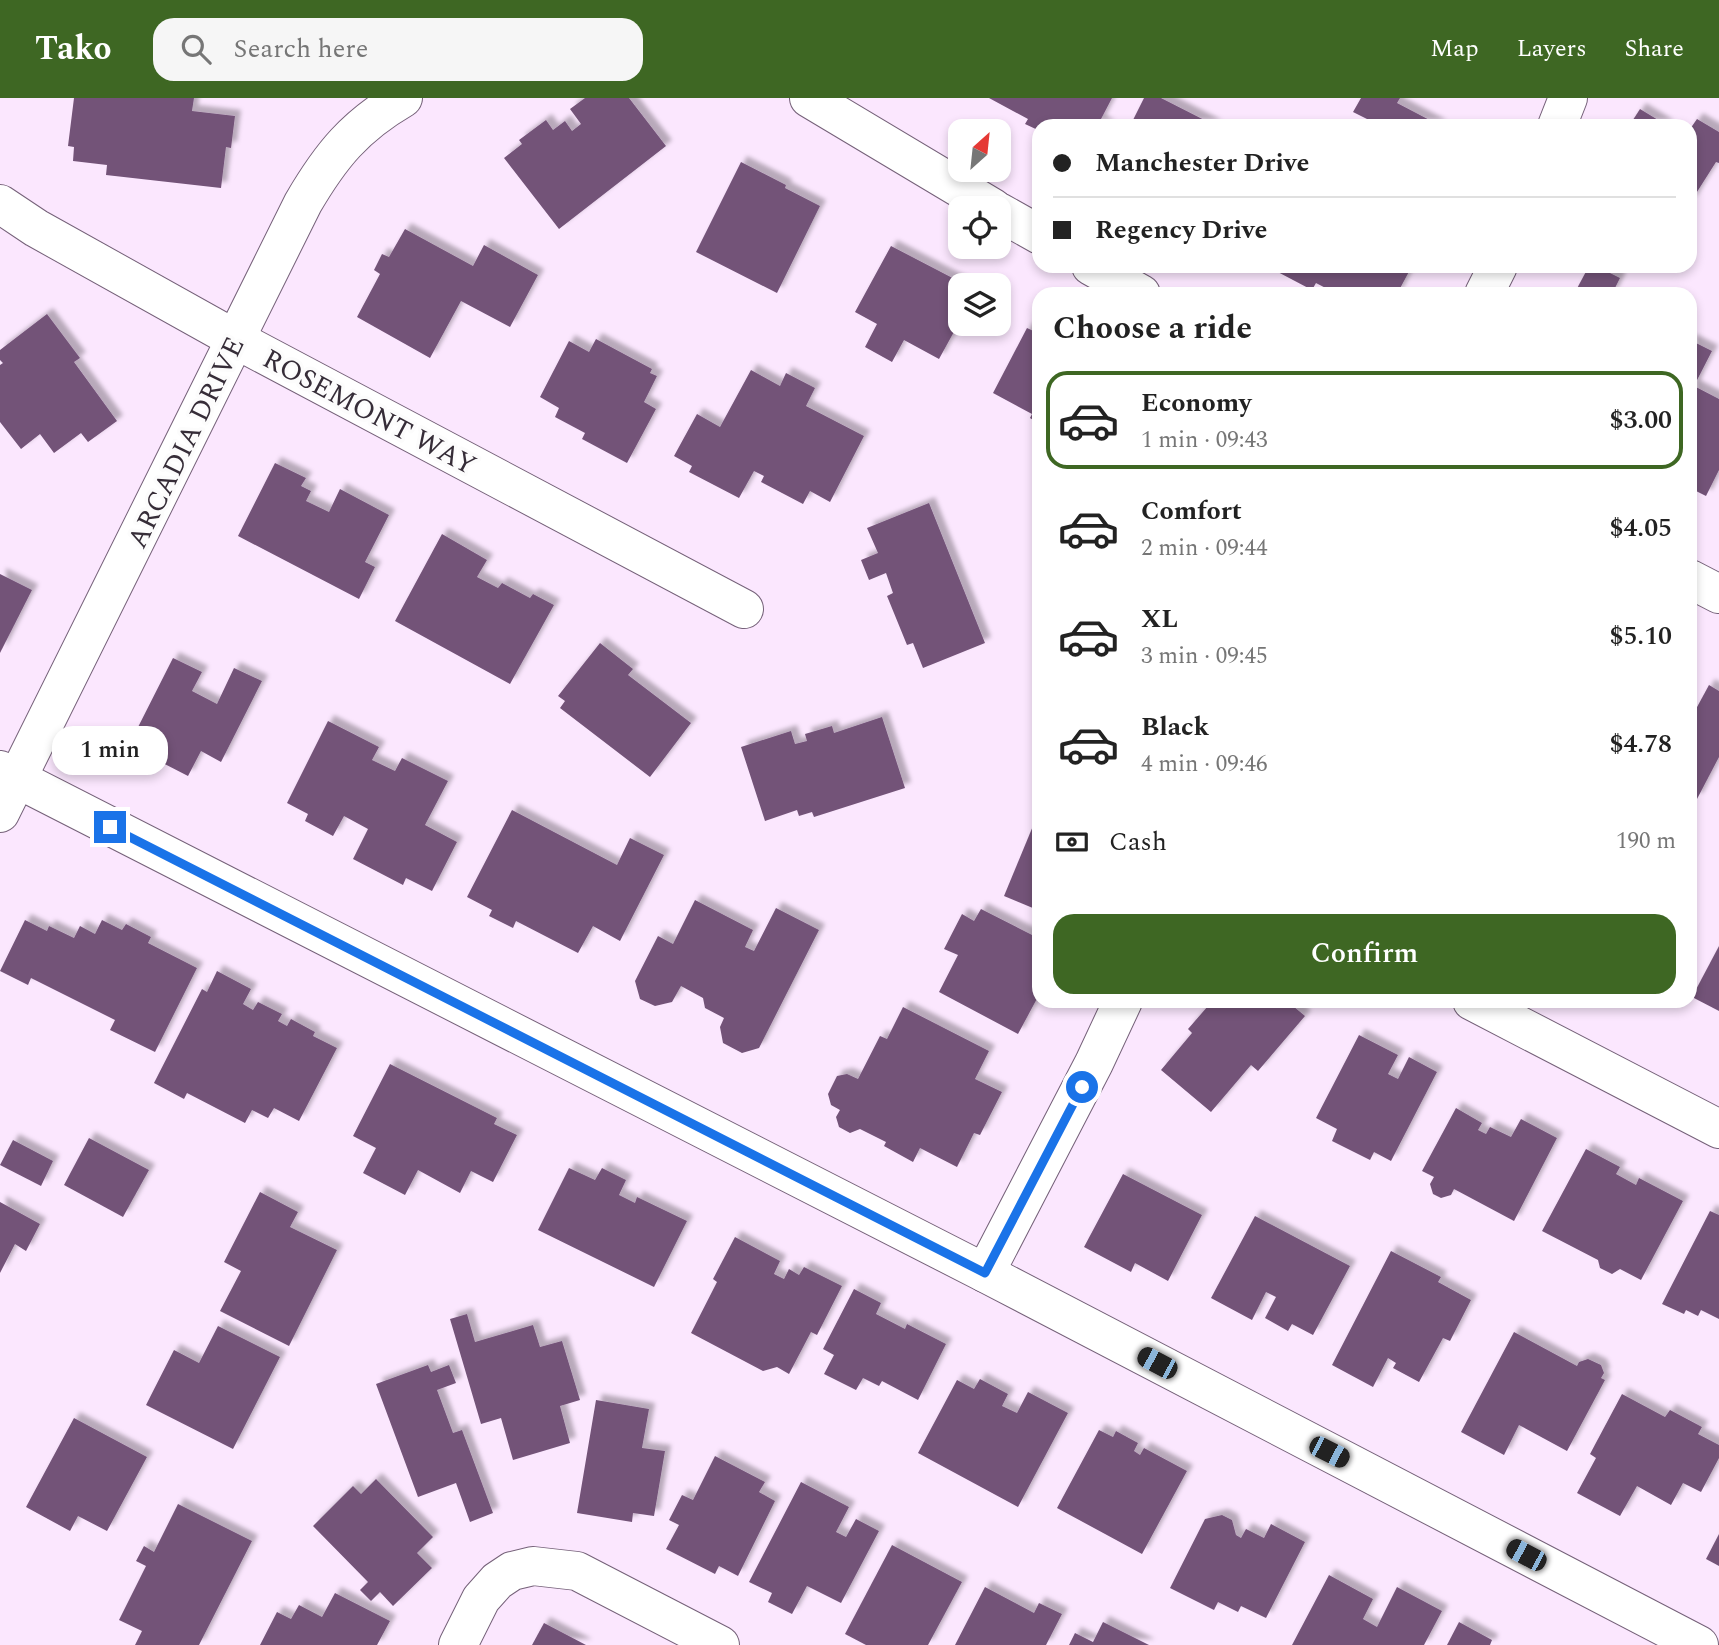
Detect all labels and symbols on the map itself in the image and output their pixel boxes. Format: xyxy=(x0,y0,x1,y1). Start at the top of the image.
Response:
north arrow xyxy=(948,119,1012,182)
street label: ARCADIA DRIVE xyxy=(116,329,256,556)
street label: ROSEMONT WAY xyxy=(255,338,484,487)
callout: 1 min xyxy=(52,726,168,774)
route end xyxy=(94,811,126,843)
route start xyxy=(1066,1071,1098,1103)
car xyxy=(1134,1344,1181,1382)
car xyxy=(1306,1433,1353,1471)
car xyxy=(1503,1536,1550,1574)

